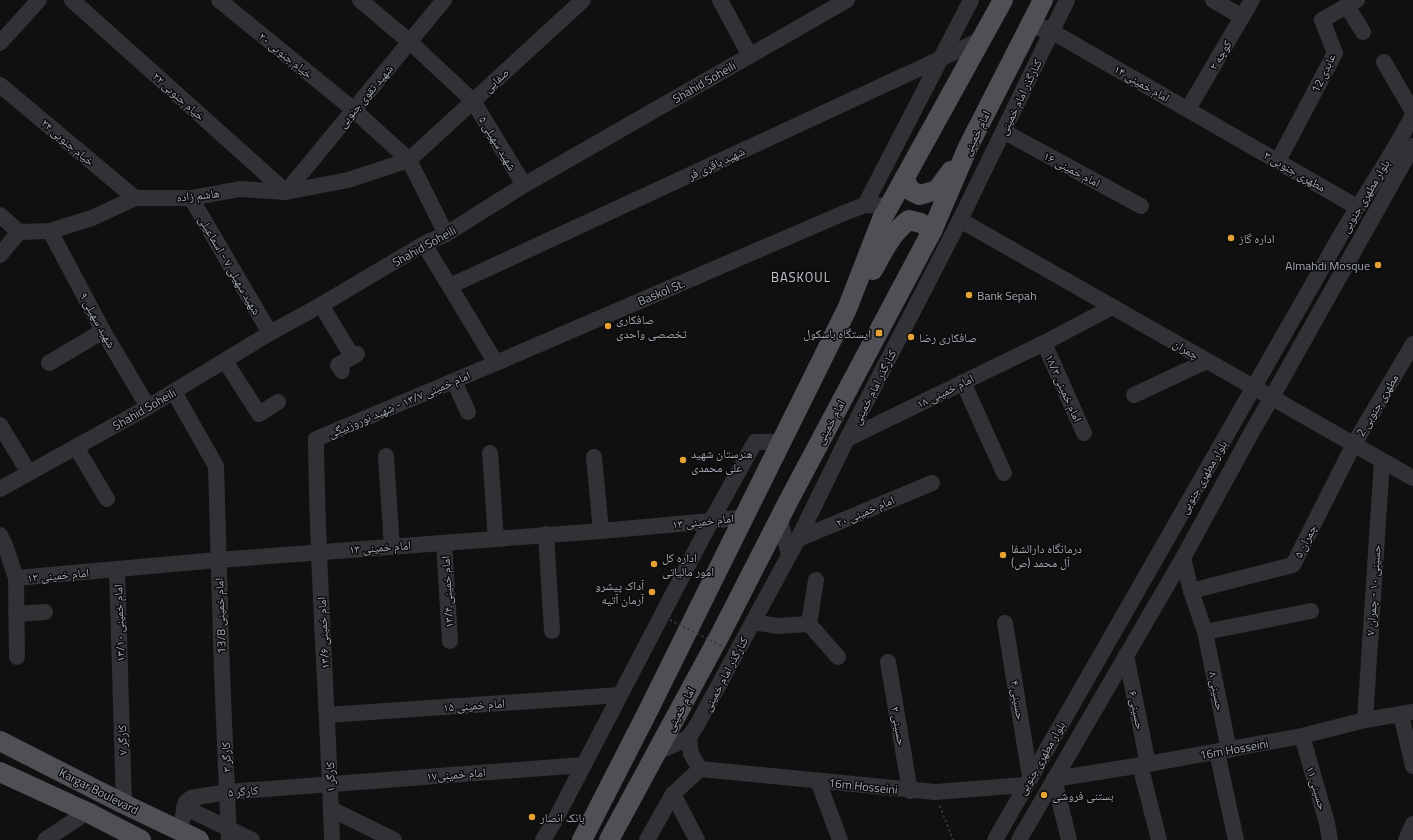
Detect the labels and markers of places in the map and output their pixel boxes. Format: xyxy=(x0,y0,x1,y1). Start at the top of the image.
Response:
place label: اداره گاز xyxy=(1238,229,1275,248)
marker: اداره گاز xyxy=(1226,233,1236,243)
place label: Almahdi Mosque xyxy=(1285,256,1370,275)
marker: Almahdi Mosque xyxy=(1373,260,1383,270)
place label: Bank Sepah xyxy=(977,286,1037,305)
marker: Bank Sepah xyxy=(964,290,974,300)
place label: صافکاری تخصصی واحدی xyxy=(616,310,687,343)
marker: صافکاری تخصصی واحدی xyxy=(603,321,613,331)
place label: ایستگاه باسکول xyxy=(803,324,871,343)
marker: ایستگاه باسکول xyxy=(874,328,884,338)
place label: صافکاری رضا xyxy=(919,328,977,347)
marker: صافکاری رضا xyxy=(906,332,916,342)
place label: هنرستان شهید علی محمدی xyxy=(691,444,753,477)
marker: هنرستان شهید علی محمدی xyxy=(678,455,688,465)
place label: درمانگاه دارالشفا آل محمد (ص) xyxy=(1011,539,1082,572)
place label: اداره کل امور مالیاتی xyxy=(662,548,714,581)
marker: درمانگاه دارالشفا آل محمد (ص) xyxy=(998,550,1008,560)
marker: اداره کل امور مالیاتی xyxy=(649,559,659,569)
place label: آداک پیشرو آرمان آتیه xyxy=(595,576,645,609)
marker: آداک پیشرو آرمان آتیه xyxy=(647,587,657,597)
place label: بستنی فروشی xyxy=(1052,786,1114,805)
marker: بستنی فروشی xyxy=(1039,790,1049,800)
place label: بانک انصار xyxy=(539,808,585,827)
marker: بانک انصار xyxy=(527,812,537,822)

